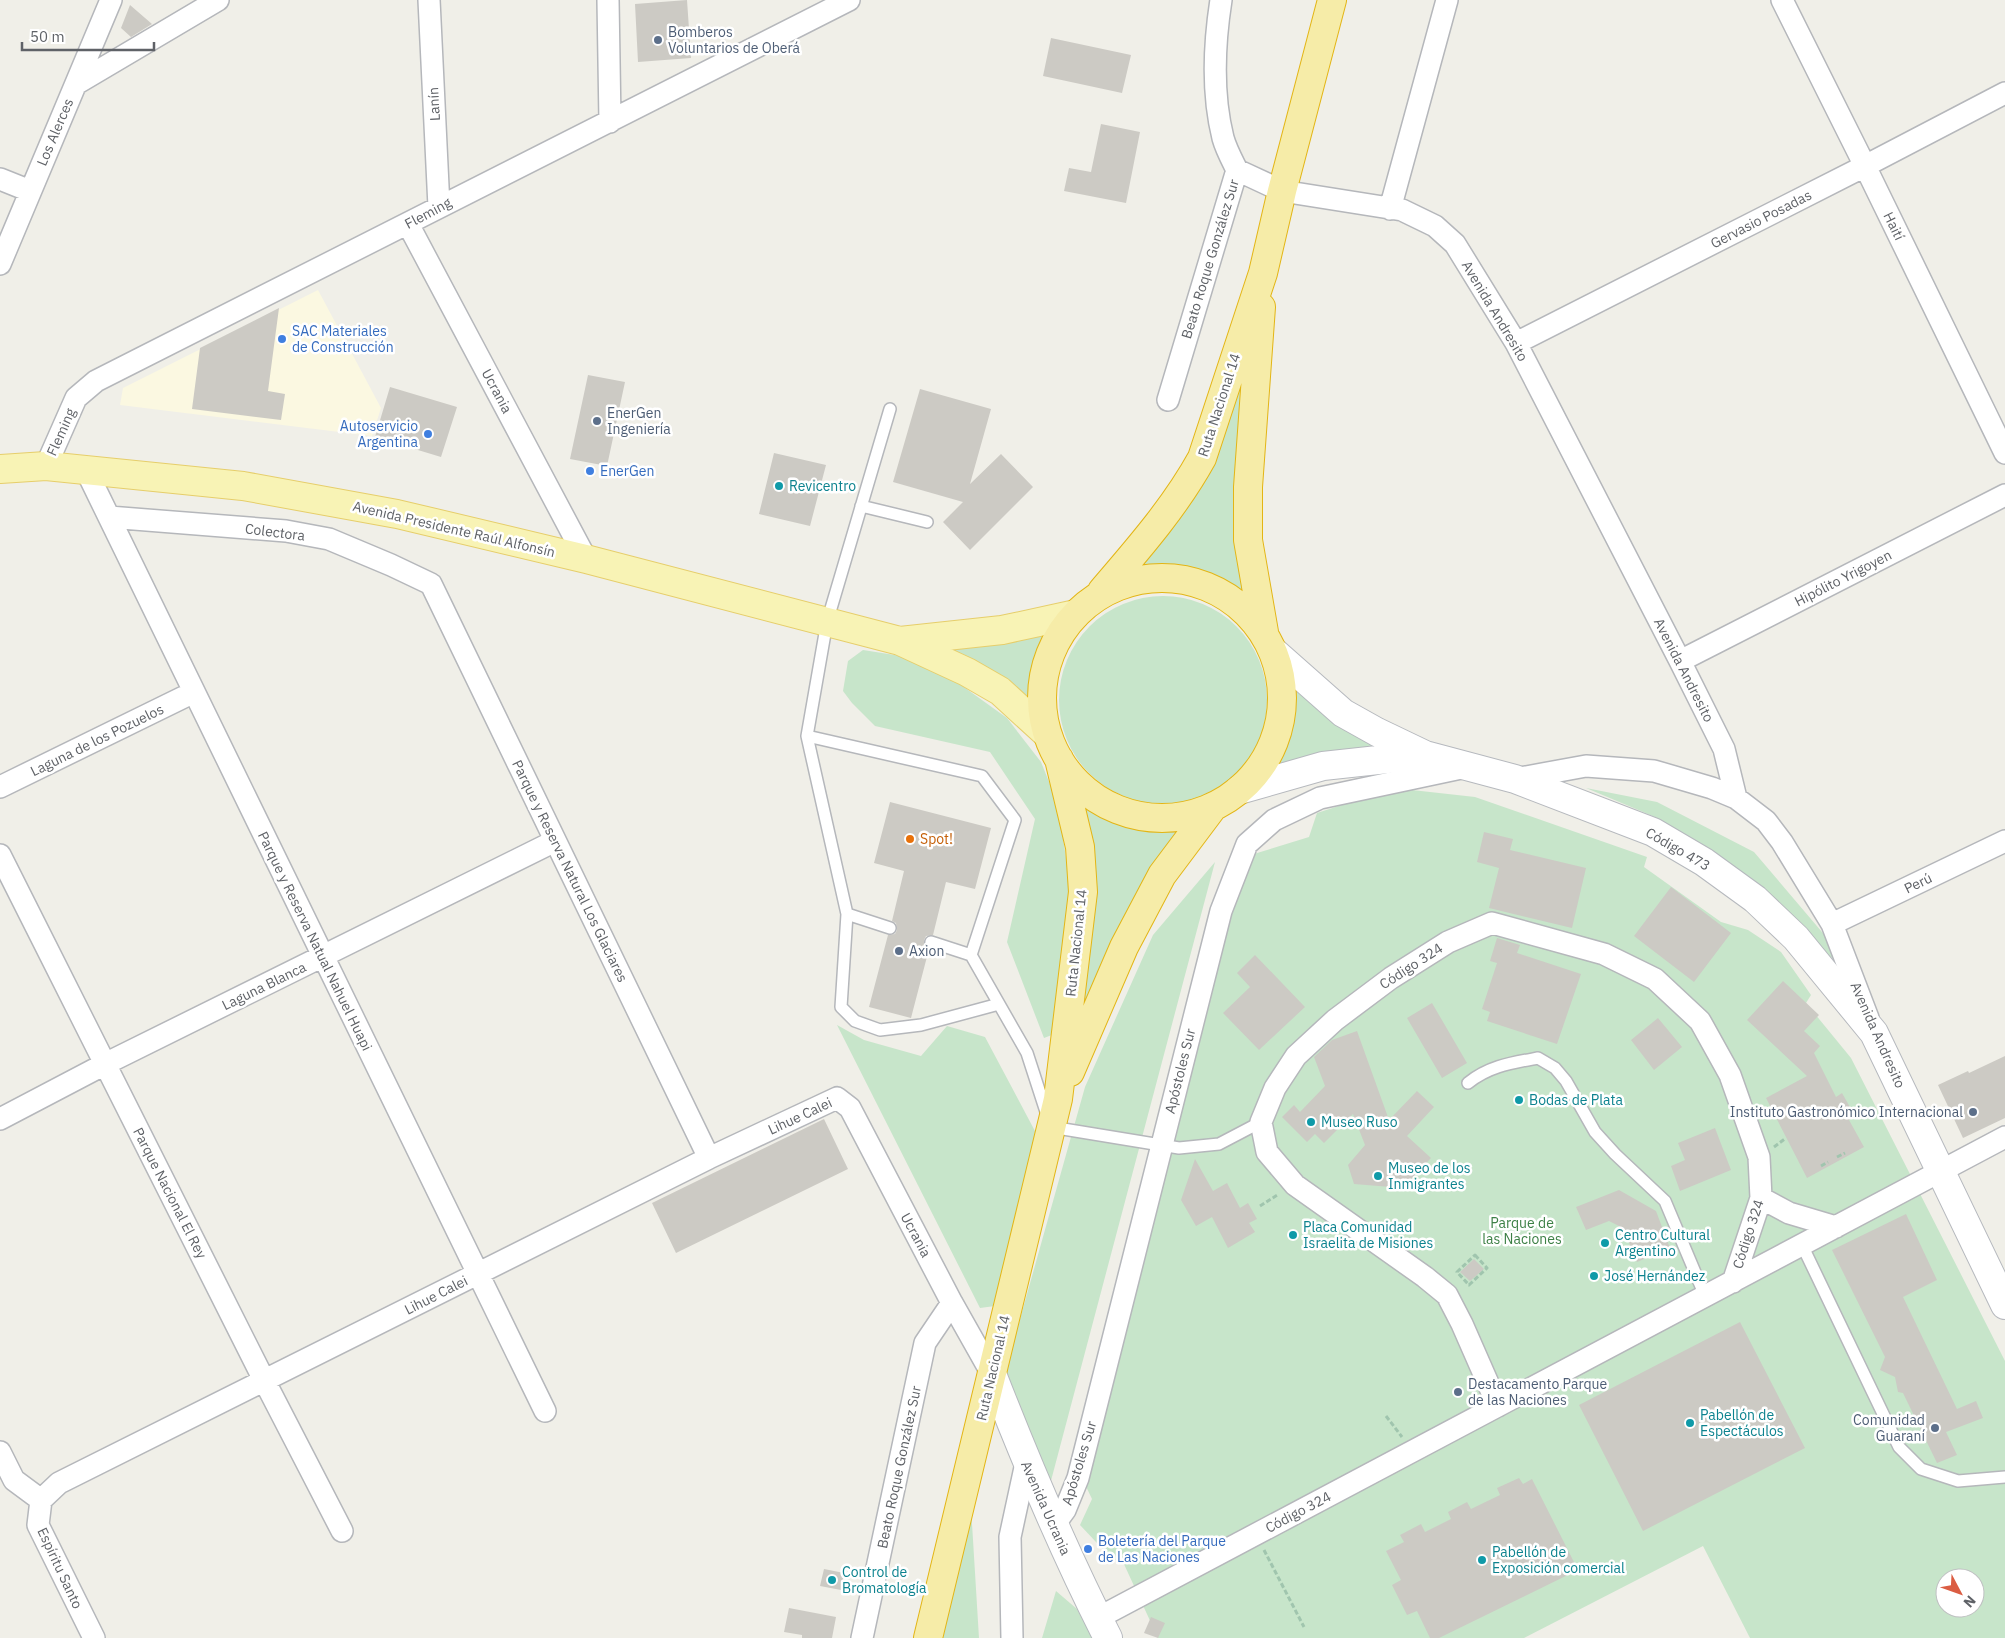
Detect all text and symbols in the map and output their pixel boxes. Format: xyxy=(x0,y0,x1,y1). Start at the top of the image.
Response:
scale bar xyxy=(22,20,155,52)
place label: Bomberos Voluntarios de Oberá xyxy=(668,23,801,57)
text: 50 m xyxy=(30,27,65,46)
marker: Bomberos Voluntarios de Oberá xyxy=(652,34,664,46)
street label: Lanín xyxy=(424,87,444,121)
street label: Los Alerces xyxy=(33,95,77,169)
street label: Beato Roque González Sur xyxy=(1177,177,1243,341)
street label: Gervasio Posadas xyxy=(1707,186,1815,252)
street label: Fleming xyxy=(402,193,455,233)
street label: Haití xyxy=(1879,209,1909,244)
street label: Avenida Andresito xyxy=(1458,257,1532,365)
place label: SAC Materiales de Construcción xyxy=(292,322,394,356)
marker: SAC Materiales de Construcción xyxy=(276,333,288,345)
street label: Ruta Nacional 14 xyxy=(1194,351,1244,459)
street label: Ucrania xyxy=(478,366,516,417)
place label: EnerGen Ingeniería xyxy=(607,404,671,438)
street label: Fleming xyxy=(43,405,80,459)
marker: EnerGen Ingeniería xyxy=(591,415,603,427)
place label: Autoservicio Argentina xyxy=(340,417,419,451)
marker: Autoservicio Argentina xyxy=(422,428,434,440)
place label: EnerGen xyxy=(600,462,654,480)
marker: EnerGen xyxy=(584,465,596,477)
place label: Revicentro xyxy=(789,477,856,495)
marker: Revicentro xyxy=(773,480,785,492)
street label: Avenida Presidente Raúl Alfonsín xyxy=(351,497,557,561)
street label: Colectora xyxy=(244,519,307,545)
street label: Hipólito Yrigoyen xyxy=(1791,546,1895,610)
street label: Avenida Andresito xyxy=(1650,615,1718,725)
street label: Laguna de los Pozuelos xyxy=(27,700,167,780)
street label: Parque y Reserva Natural Los Glaciares xyxy=(508,757,632,985)
street label: Código 473 xyxy=(1642,823,1714,875)
street label: Parque y Reserva Natual Nahuel Huapi xyxy=(254,828,376,1054)
place label: Spot! xyxy=(920,830,953,848)
marker: Spot! xyxy=(904,833,916,845)
street label: Perú xyxy=(1901,869,1935,897)
street label: Ruta Nacional 14 xyxy=(1061,889,1091,997)
street label: Código 324 xyxy=(1376,939,1446,993)
place label: Axion xyxy=(909,942,944,960)
marker: Axion xyxy=(893,945,905,957)
street label: Laguna Blanca xyxy=(219,958,309,1014)
street label: Avenida Andresito xyxy=(1847,979,1910,1091)
street label: Apóstoles Sur xyxy=(1161,1027,1199,1115)
place label: Bodas de Plata xyxy=(1529,1091,1623,1109)
street label: Lihue Calei xyxy=(765,1093,835,1139)
marker: Bodas de Plata xyxy=(1513,1094,1525,1106)
place label: Instituto Gastronómico Internacional xyxy=(1730,1103,1963,1121)
marker: Instituto Gastronómico Internacional xyxy=(1967,1106,1979,1118)
place label: Museo Ruso xyxy=(1321,1113,1398,1131)
marker: Museo Ruso xyxy=(1305,1116,1317,1128)
street label: Parque Nacional El Rey xyxy=(129,1124,211,1262)
place label: Museo de los Inmigrantes xyxy=(1388,1159,1471,1193)
marker: Museo de los Inmigrantes xyxy=(1372,1170,1384,1182)
street label: Código 324 xyxy=(1728,1197,1768,1271)
street label: Ucrania xyxy=(897,1210,935,1261)
park label: Parque de las Naciones xyxy=(1482,1214,1562,1248)
place label: Placa Comunidad Israelita de Misiones xyxy=(1303,1218,1433,1252)
place label: Centro Cultural Argentino xyxy=(1615,1226,1710,1260)
marker: Placa Comunidad Israelita de Misiones xyxy=(1287,1229,1299,1241)
marker: Centro Cultural Argentino xyxy=(1599,1237,1611,1249)
place label: José Hernández xyxy=(1604,1267,1706,1285)
marker: José Hernández xyxy=(1588,1270,1600,1282)
street label: Lihue Calei xyxy=(401,1271,471,1319)
street label: Ruta Nacional 14 xyxy=(972,1314,1014,1422)
place label: Destacamento Parque de las Naciones xyxy=(1468,1375,1608,1409)
street label: Beato Roque González Sur xyxy=(873,1384,925,1550)
marker: Destacamento Parque de las Naciones xyxy=(1452,1386,1464,1398)
place label: Pabellón de Espectáculos xyxy=(1700,1406,1784,1440)
place label: Comunidad Guaraní xyxy=(1853,1411,1925,1445)
marker: Pabellón de Espectáculos xyxy=(1684,1417,1696,1429)
street label: Apóstoles Sur xyxy=(1058,1419,1100,1507)
marker: Comunidad Guaraní xyxy=(1929,1422,1941,1434)
street label: Avenida Ucrania xyxy=(1017,1458,1075,1559)
street label: Código 324 xyxy=(1262,1487,1334,1537)
street label: Espíritu Santo xyxy=(33,1524,87,1612)
place label: Boletería del Parque de Las Naciones xyxy=(1098,1532,1226,1566)
marker: Boletería del Parque de Las Naciones xyxy=(1082,1543,1094,1555)
place label: Pabellón de Exposición comercial xyxy=(1492,1543,1625,1577)
marker: Pabellón de Exposición comercial xyxy=(1476,1554,1488,1566)
place label: Control de Bromatología xyxy=(842,1563,927,1597)
north arrow xyxy=(1935,1568,1985,1618)
marker: Control de Bromatología xyxy=(826,1574,838,1586)
text: N xyxy=(1960,1592,1980,1611)

